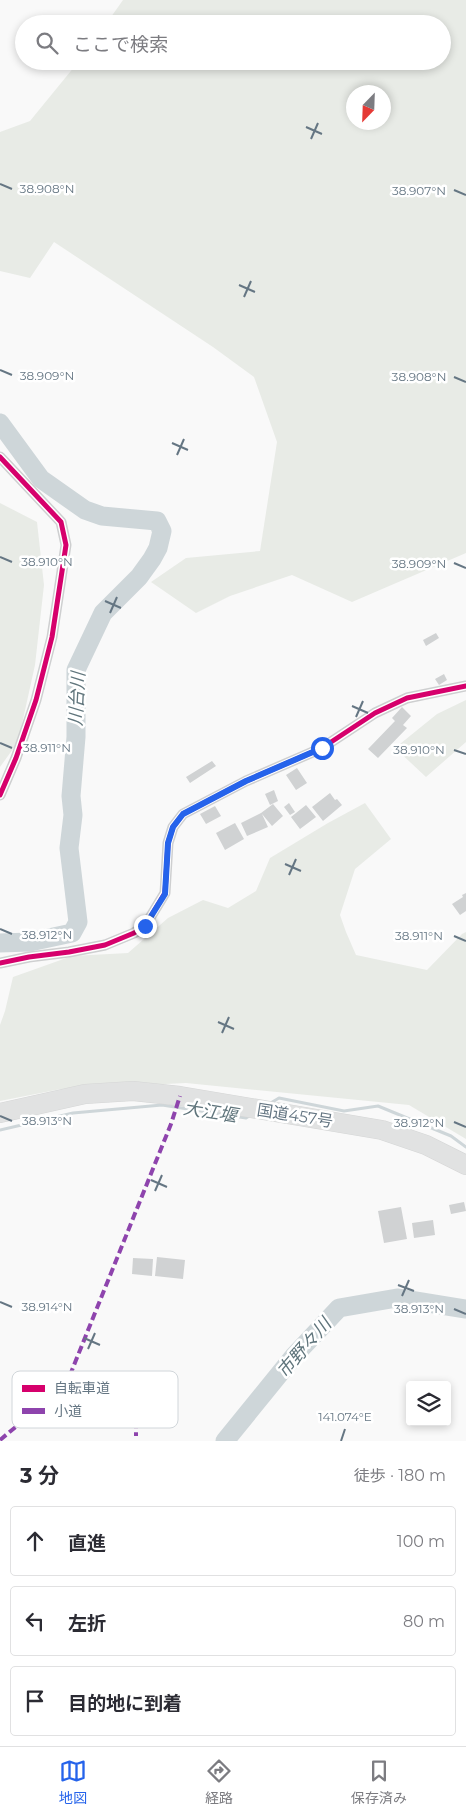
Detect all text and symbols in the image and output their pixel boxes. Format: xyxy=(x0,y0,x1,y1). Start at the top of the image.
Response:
search box xyxy=(15,15,451,70)
icon: search xyxy=(33,29,61,57)
text: ここで検索 xyxy=(73,33,168,56)
north arrow xyxy=(346,85,391,130)
text: 38.908°N xyxy=(20,181,74,196)
text: 38.907°N xyxy=(392,183,446,198)
text: 38.909°N xyxy=(20,368,74,383)
text: 38.908°N xyxy=(392,369,446,384)
text: 38.910°N xyxy=(21,554,73,569)
text: 38.909°N xyxy=(392,556,446,571)
water label: 川台川 xyxy=(65,669,90,727)
route start xyxy=(311,737,334,760)
text: 38.911°N xyxy=(23,740,71,755)
text: 38.910°N xyxy=(393,742,445,757)
route end xyxy=(134,915,157,938)
text: 38.912°N xyxy=(22,927,72,942)
text: 38.911°N xyxy=(395,928,443,943)
water label: 大江堰 xyxy=(182,1097,241,1128)
street label: 国道457号 xyxy=(256,1100,334,1131)
text: 38.913°N xyxy=(22,1113,72,1128)
text: 38.912°N xyxy=(394,1115,444,1130)
text: 38.914°N xyxy=(21,1299,73,1314)
text: 38.913°N xyxy=(394,1301,444,1316)
water label: 市野々川 xyxy=(272,1312,337,1382)
legend xyxy=(12,1371,178,1428)
text: 自転車道 xyxy=(54,1379,110,1397)
map controls xyxy=(406,1381,451,1426)
button: layers xyxy=(406,1381,451,1426)
text: 小道 xyxy=(54,1402,82,1420)
text: 141.074°E xyxy=(318,1409,372,1424)
text: 3 分 xyxy=(20,1463,59,1488)
text: 徒歩 · 180 m xyxy=(354,1466,446,1485)
icon: ahead xyxy=(21,1527,49,1555)
text: 直進 xyxy=(68,1532,106,1555)
text: 100 m xyxy=(397,1532,445,1551)
icon: left xyxy=(21,1607,49,1635)
text: 左折 xyxy=(68,1612,106,1635)
text: 80 m xyxy=(403,1612,445,1631)
icon: arrive xyxy=(21,1687,49,1715)
text: 目的地に到着 xyxy=(68,1692,182,1715)
tab: 地図 xyxy=(59,1757,87,1807)
tab: 経路 xyxy=(205,1757,233,1807)
tab: 保存済み xyxy=(351,1757,407,1807)

